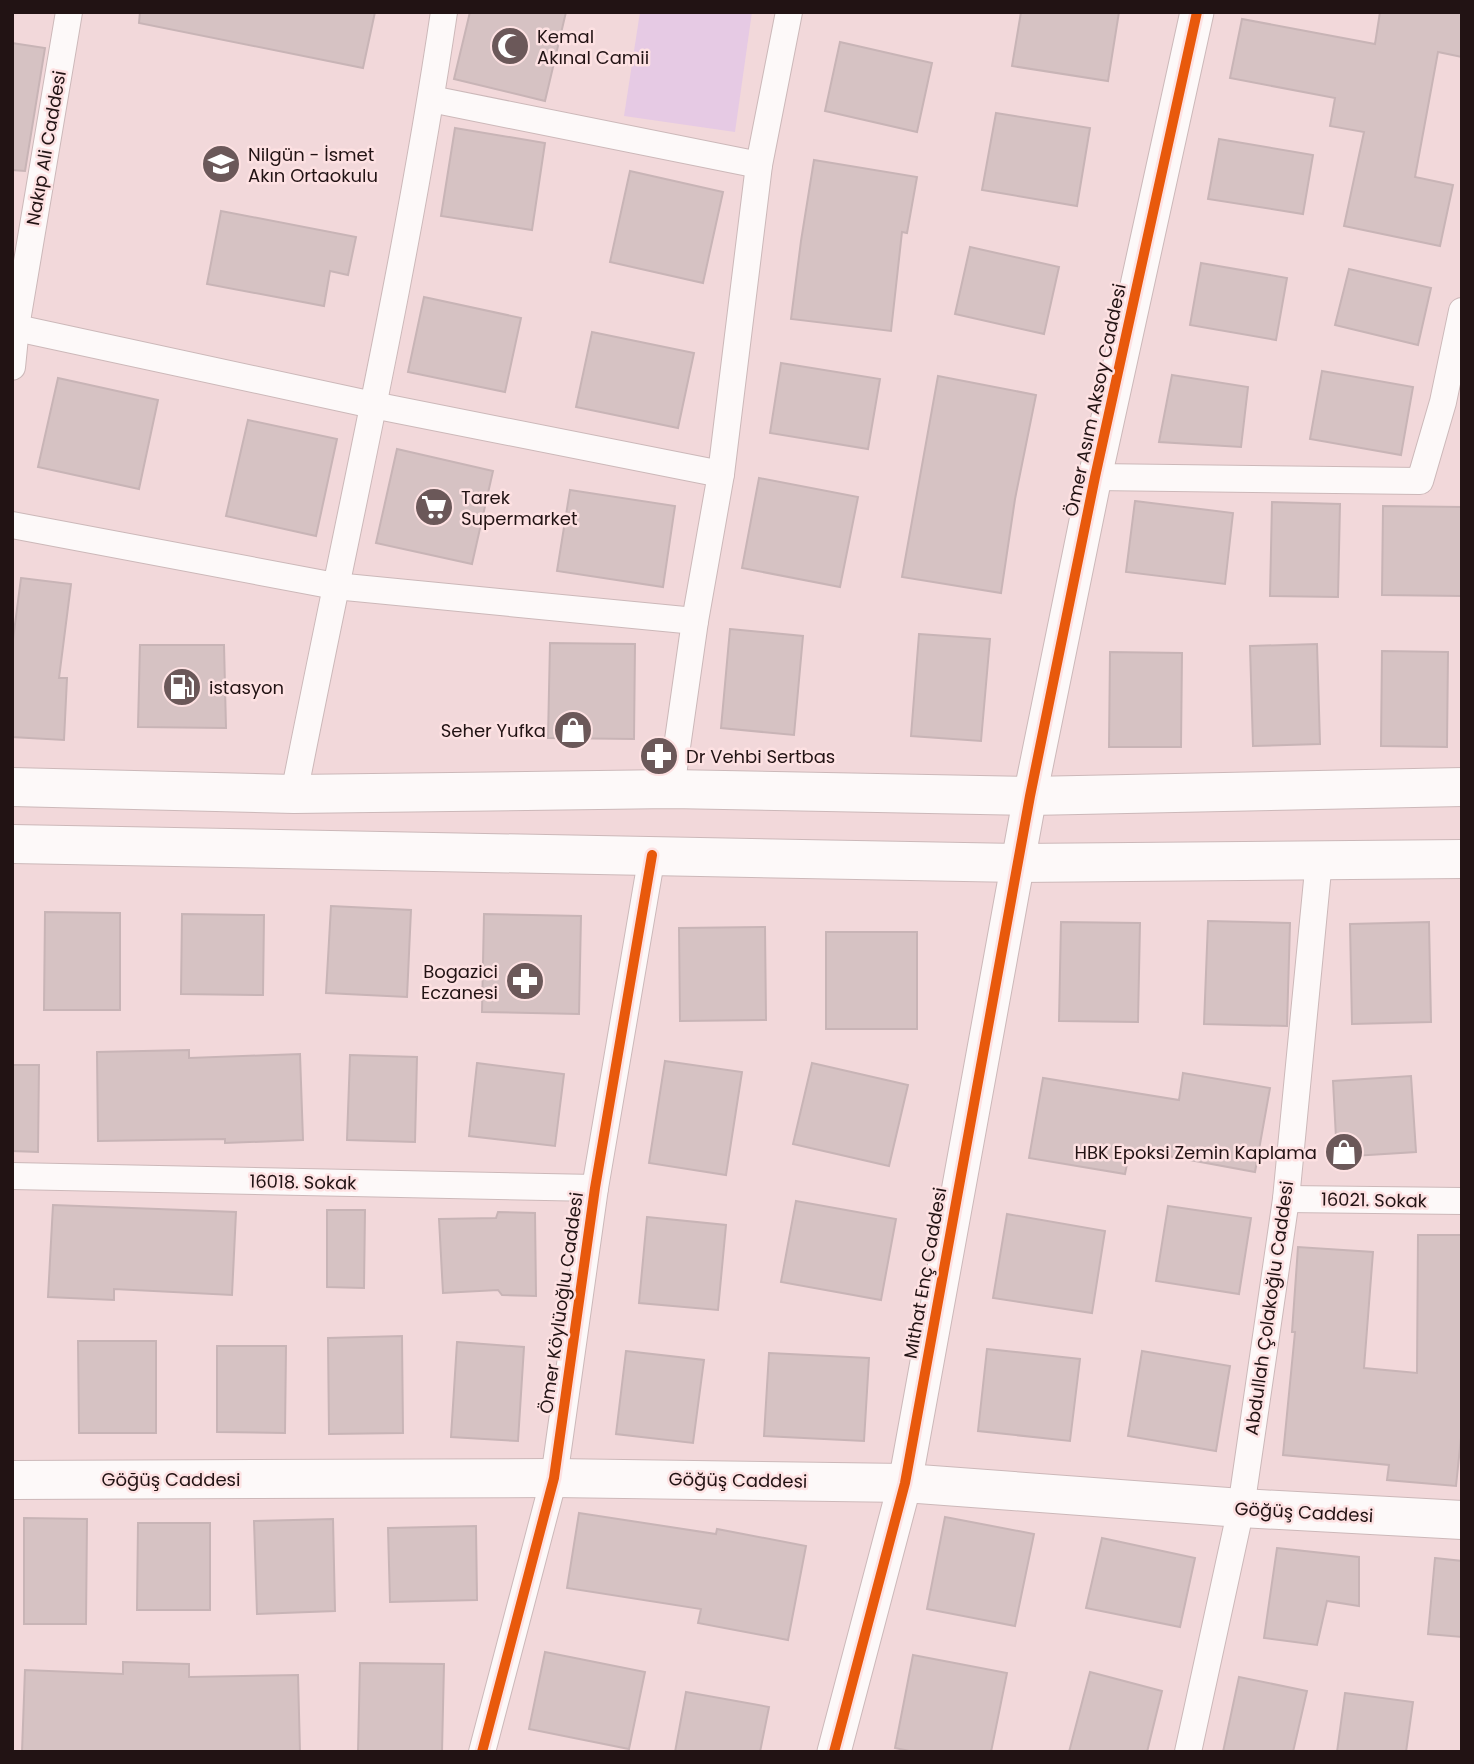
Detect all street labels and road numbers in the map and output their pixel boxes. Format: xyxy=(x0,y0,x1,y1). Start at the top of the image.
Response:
street label: Nakıp Ali Caddesi xyxy=(20,69,72,227)
street label: Ömer Asım Aksoy Caddesi xyxy=(1058,281,1132,519)
street label: 16018. Sokak xyxy=(249,1169,357,1195)
street label: Abdullah Çolakoğlu Caddesi xyxy=(1239,1179,1299,1437)
street label: Mithat Enç Caddesi xyxy=(898,1185,952,1361)
street label: 16021. Sokak xyxy=(1321,1187,1428,1213)
street label: Ömer Köylüoğlu Caddesi xyxy=(533,1191,589,1415)
street label: Göğüş Caddesi xyxy=(668,1466,808,1494)
street label: Göğüş Caddesi xyxy=(102,1467,240,1492)
street label: Göğüş Caddesi xyxy=(1234,1496,1374,1528)

